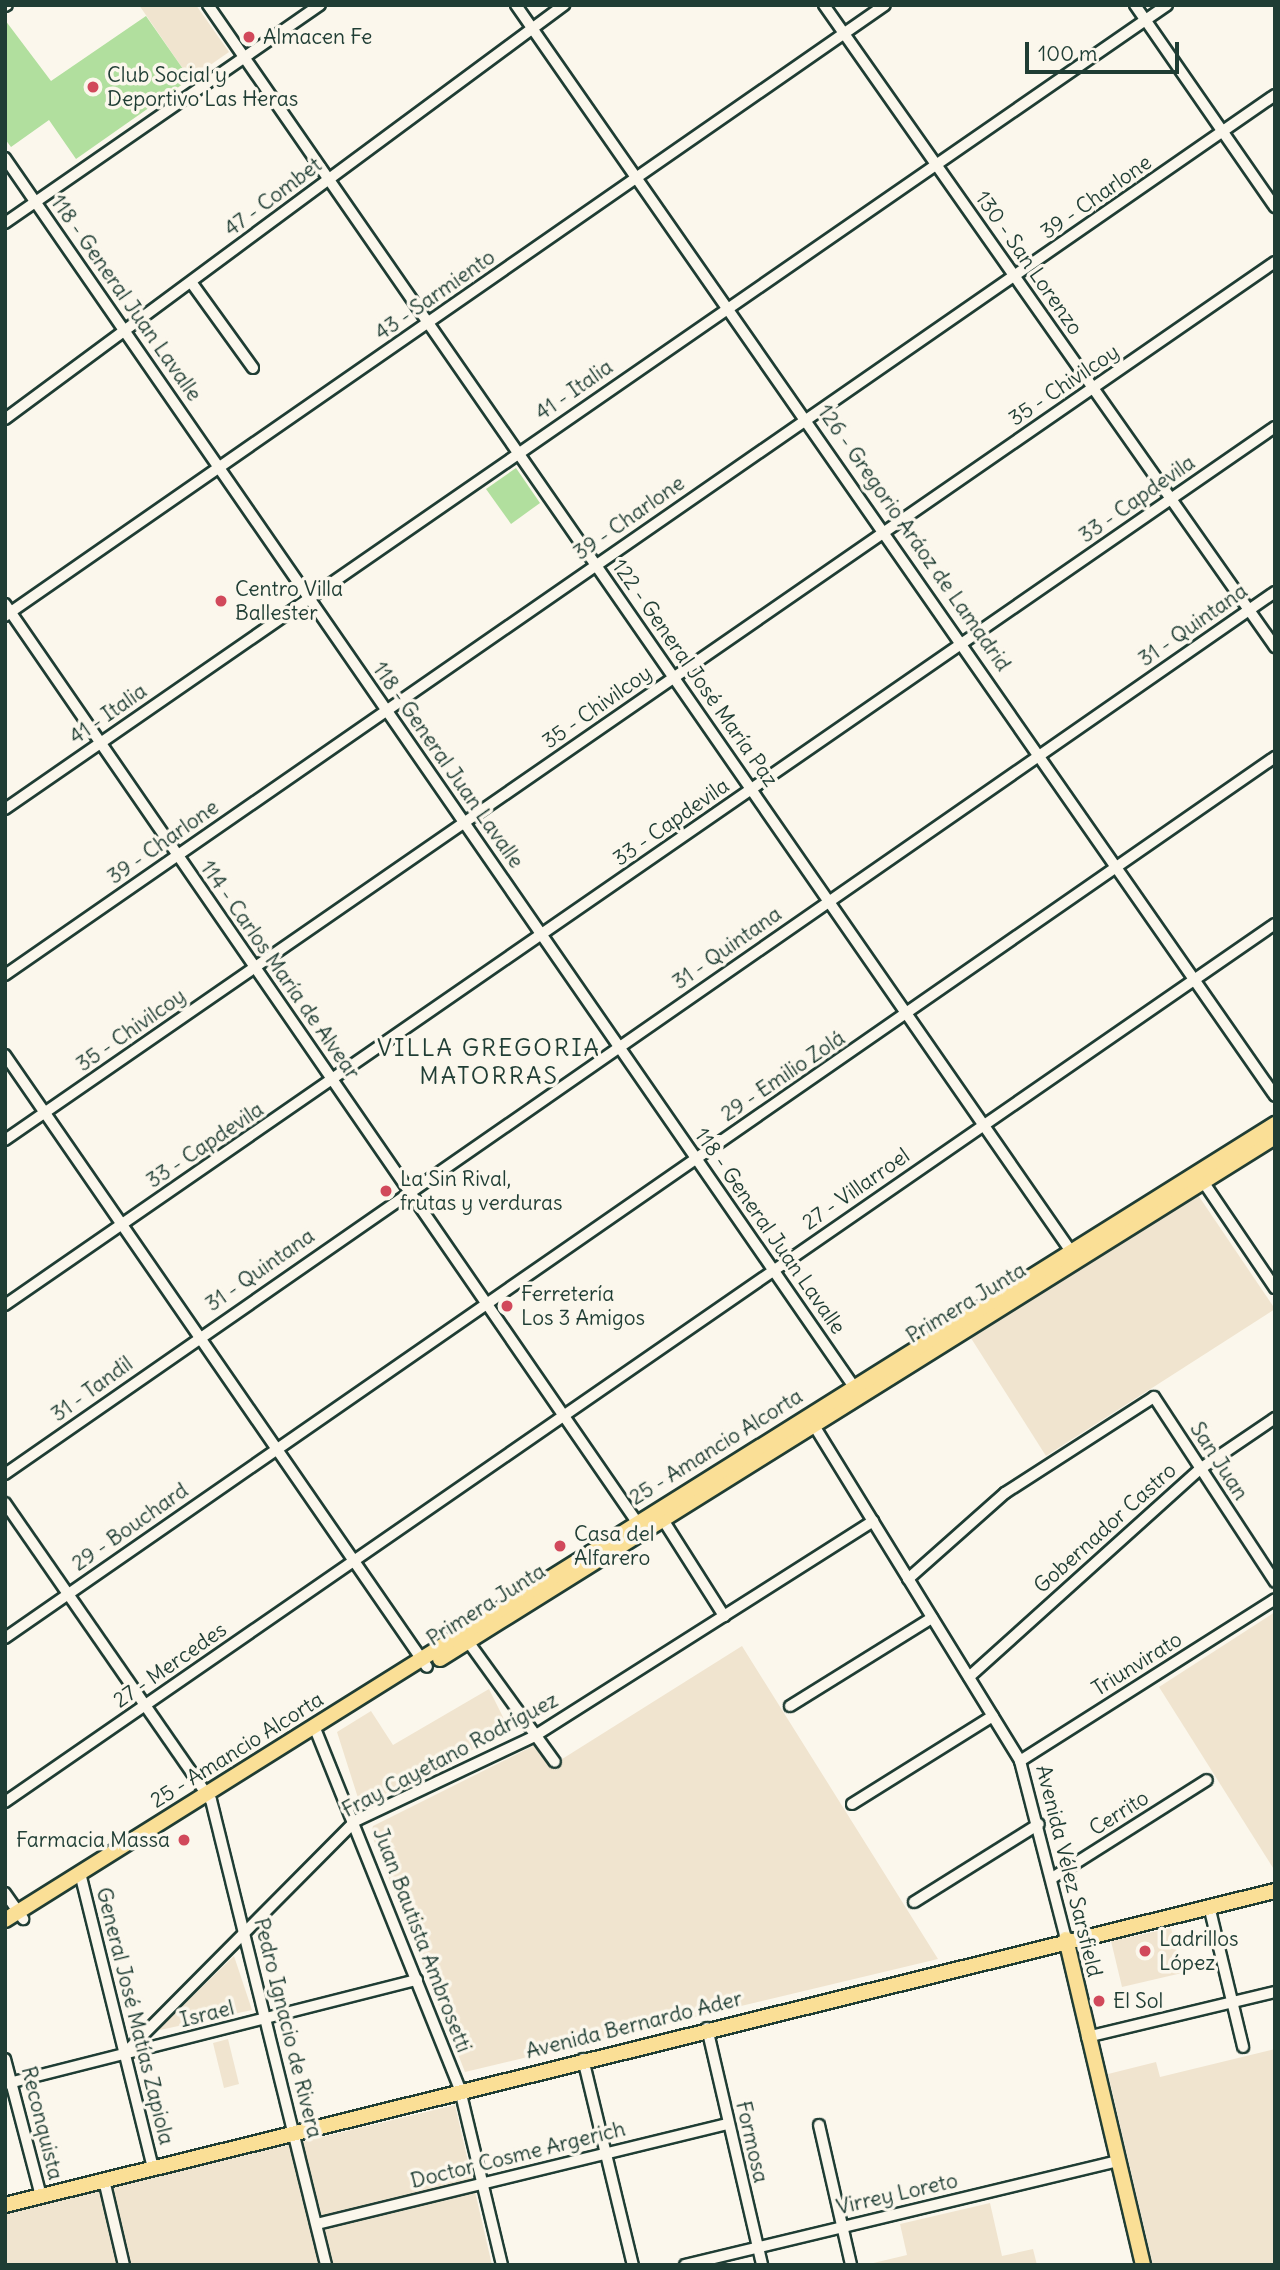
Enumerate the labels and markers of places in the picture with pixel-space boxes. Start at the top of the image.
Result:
place label: Almacen Fe [263,24,372,50]
marker: Almacen Fe [241,29,257,45]
place label: Club Social y Deportivo Las Heras [107,62,298,112]
marker: Club Social y Deportivo Las Heras [85,79,101,95]
place label: Centro Villa Ballester [235,576,343,626]
marker: Centro Villa Ballester [213,593,229,609]
place label: La Sin Rival, frutas y verduras [400,1166,563,1216]
marker: La Sin Rival, frutas y verduras [378,1183,394,1199]
place label: Ferretería Los 3 Amigos [521,1281,645,1331]
marker: Ferretería Los 3 Amigos [499,1298,515,1314]
place label: Casa del Alfarero [574,1521,654,1571]
marker: Casa del Alfarero [552,1538,568,1554]
place label: Farmacia Massa [16,1827,170,1853]
marker: Farmacia Massa [176,1832,192,1848]
place label: Ladrillos López [1159,1926,1239,1976]
marker: Ladrillos López [1137,1943,1153,1959]
place label: El Sol [1113,1988,1163,2014]
marker: El Sol [1091,1993,1107,2009]

